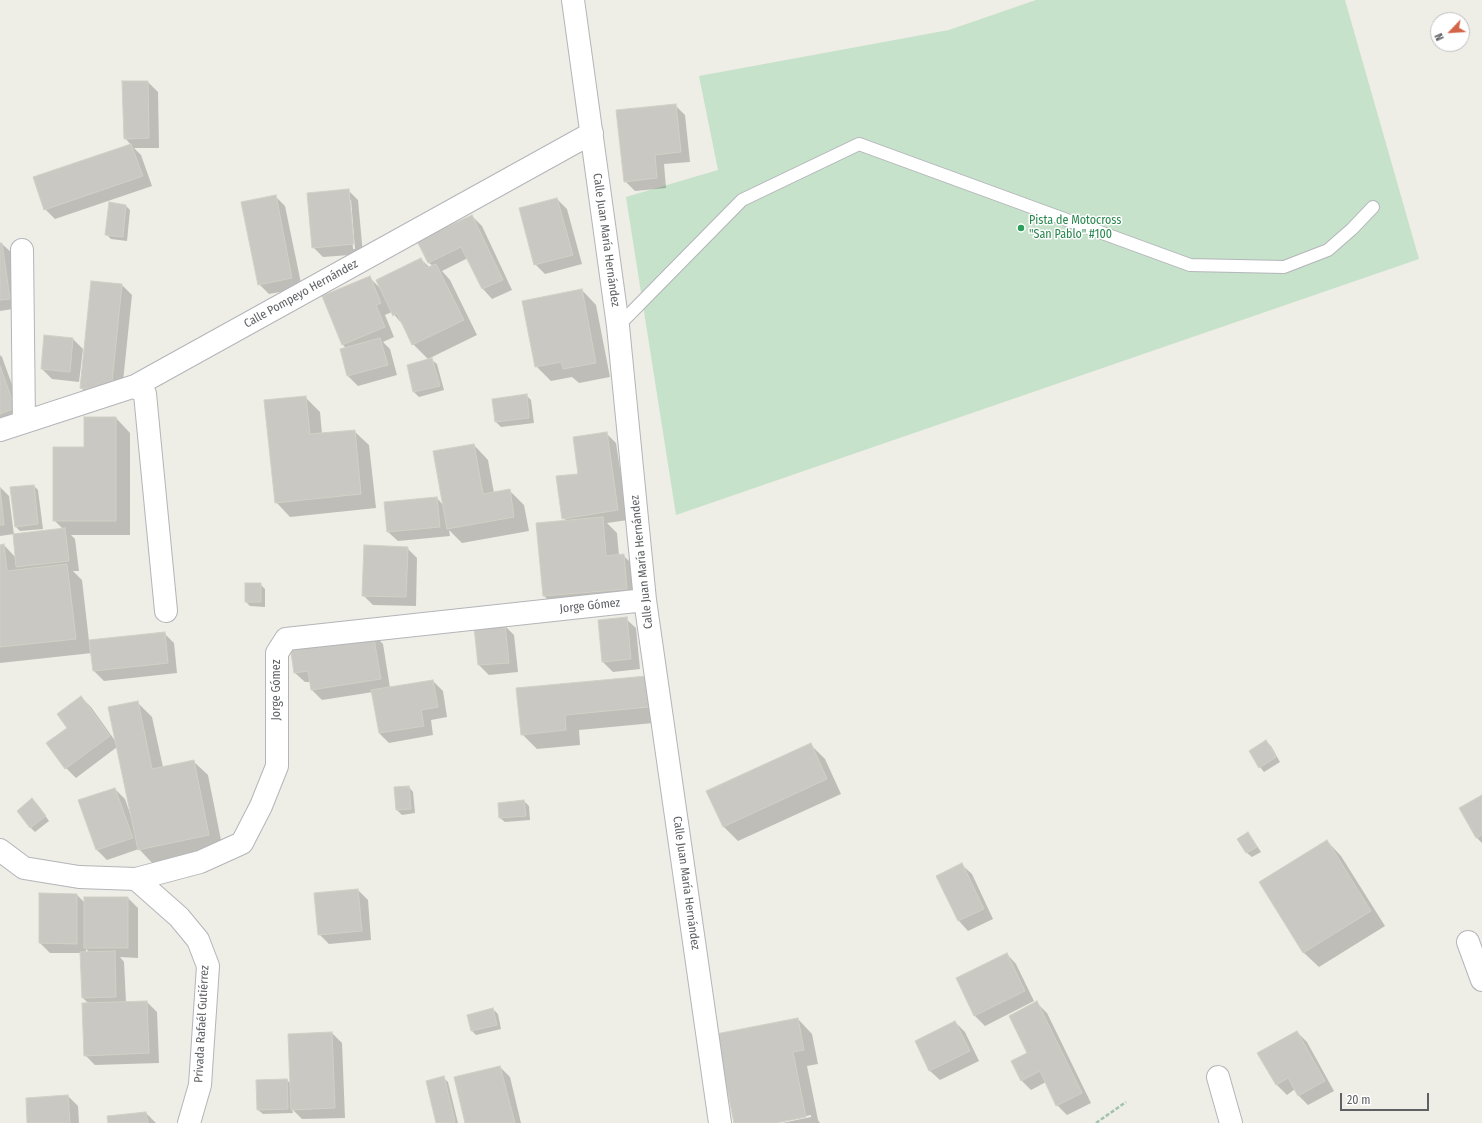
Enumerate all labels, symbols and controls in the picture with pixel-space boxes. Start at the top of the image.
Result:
north arrow [1430,12,1470,52]
text: N [1432,31,1447,43]
street label: Calle Juan María Hernández [590,172,622,308]
place label: Pista de Motocross "San Pablo" #100 [1029,214,1121,242]
marker: Pista de Motocross "San Pablo" #100 [1016,223,1026,233]
street label: Calle Pompeyo Hernández [242,257,360,331]
street label: Calle Juan María Hernández [628,494,656,630]
street label: Jorge Gómez [559,596,621,616]
street label: Jorge Gómez [270,660,284,720]
street label: Calle Juan María Hernández [670,815,702,951]
street label: Privada Rafaél Gutiérrez [192,965,212,1083]
scale bar [1342,1085,1431,1111]
text: 20 m [1347,1093,1371,1107]

